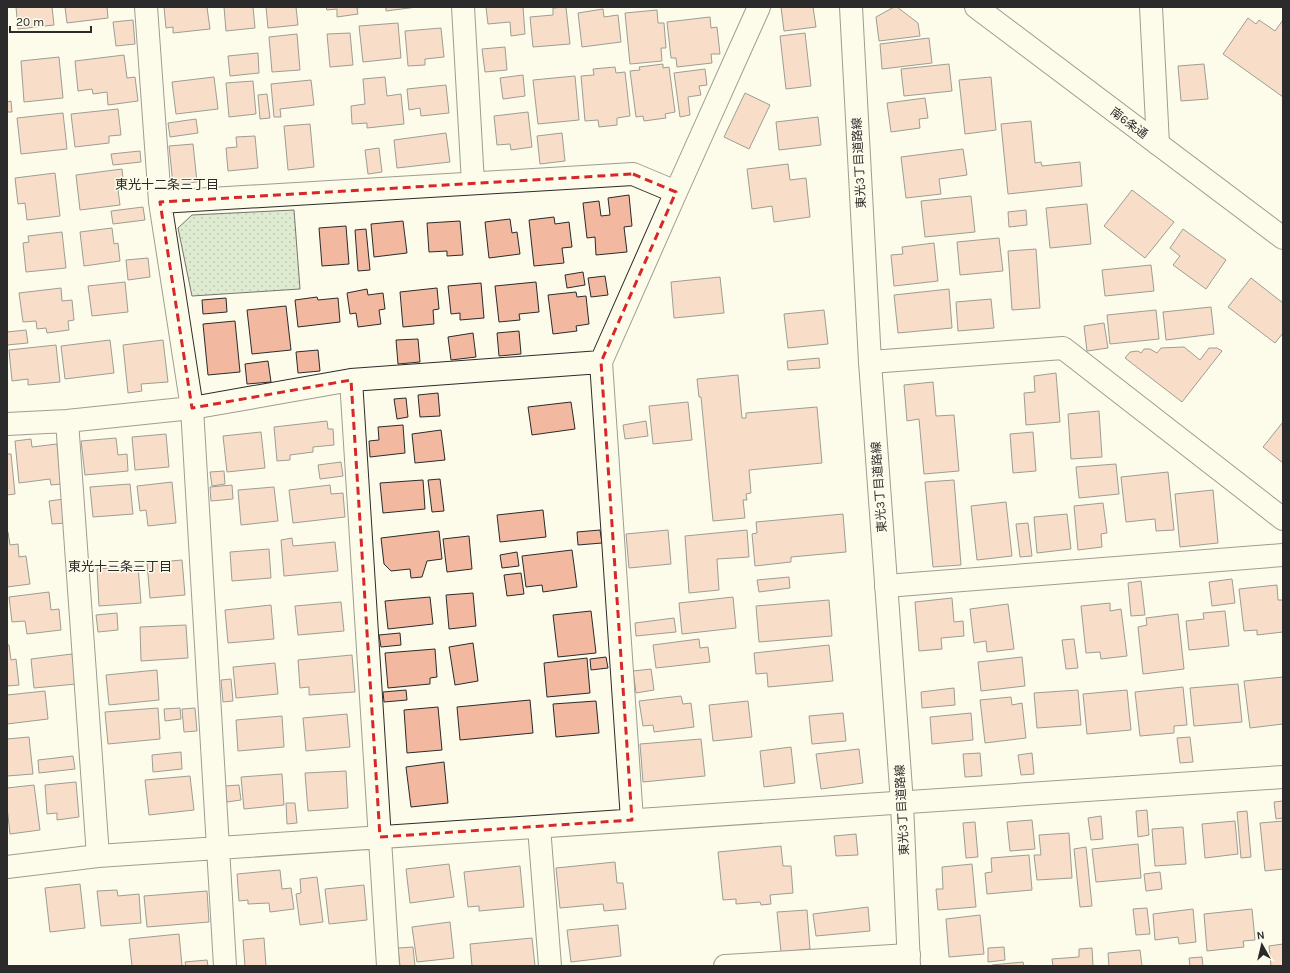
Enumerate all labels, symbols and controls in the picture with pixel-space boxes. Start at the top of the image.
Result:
scale bar [10,8,91,34]
text: 20 m [16,15,44,29]
street label: 南6条通 [1108,105,1150,141]
street label: 東光3丁目道路線 [850,117,868,209]
district label: 東光十二条三丁目 [115,177,219,192]
street label: 東光3丁目道路線 [869,441,889,533]
district label: 東光十三条三丁目 [68,559,172,574]
street label: 東光3丁目道路線 [893,764,911,856]
north arrow [1242,925,1282,965]
text: N [1256,929,1265,943]

